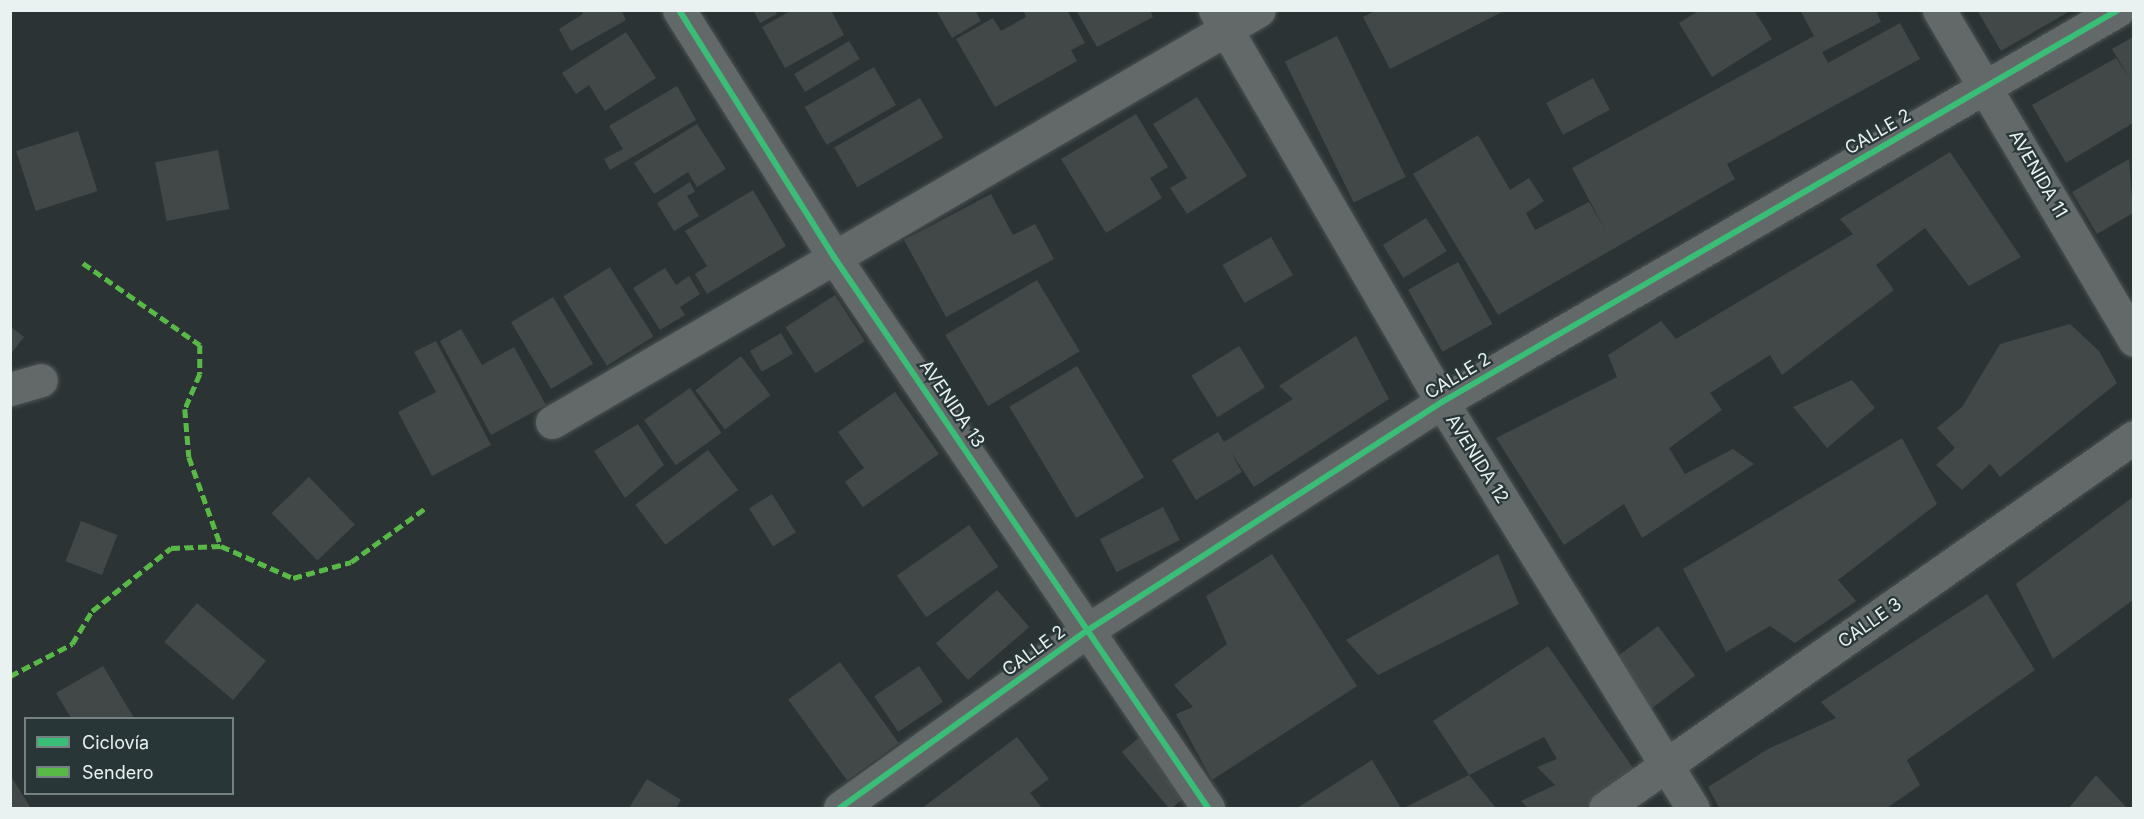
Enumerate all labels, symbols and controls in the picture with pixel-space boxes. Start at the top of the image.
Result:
street label: CALLE 2 [1841,105,1915,159]
street label: AVENIDA 11 [2004,126,2072,222]
street label: CALLE 2 [1421,348,1495,404]
street label: AVENIDA 13 [915,356,989,452]
street label: AVENIDA 12 [1441,410,1513,508]
street label: CALLE 3 [1834,593,1906,653]
street label: CALLE 2 [998,621,1070,681]
legend [24,717,234,795]
text: Ciclovía [82,732,149,753]
text: Sendero [82,762,153,783]

